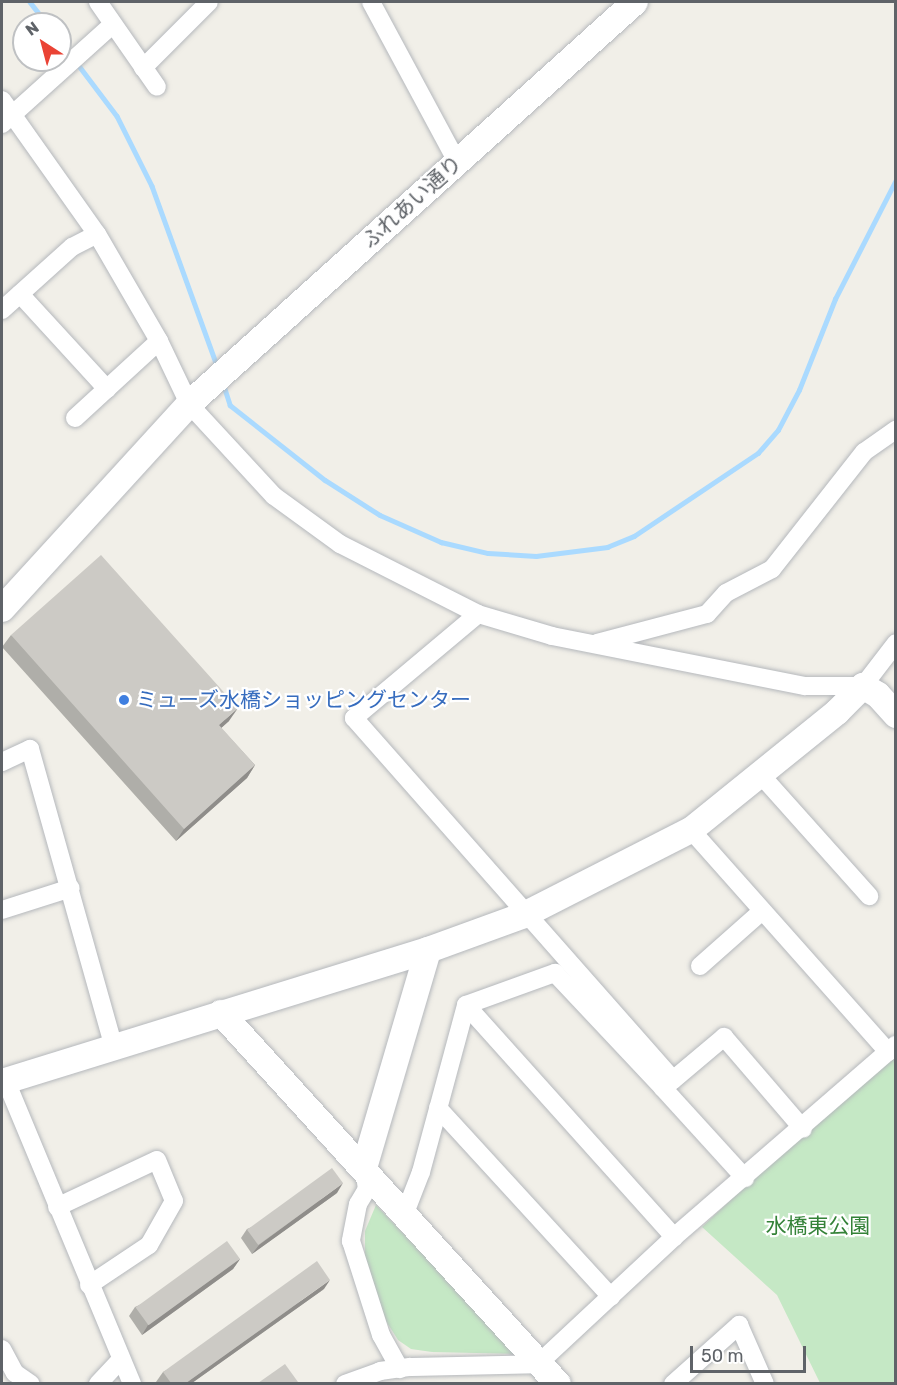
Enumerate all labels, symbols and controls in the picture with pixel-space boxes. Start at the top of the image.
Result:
north arrow [12,12,72,72]
text: N [22,18,43,40]
street label: ふれあい通り [357,150,467,254]
place label: ミューズ水橋ショッピングセンター [136,687,472,713]
marker: ミューズ水橋ショッピングセンター [117,693,131,707]
park label: 水橋東公園 [766,1213,870,1239]
scale bar [693,1334,808,1372]
text: 50 m [701,1345,744,1367]

